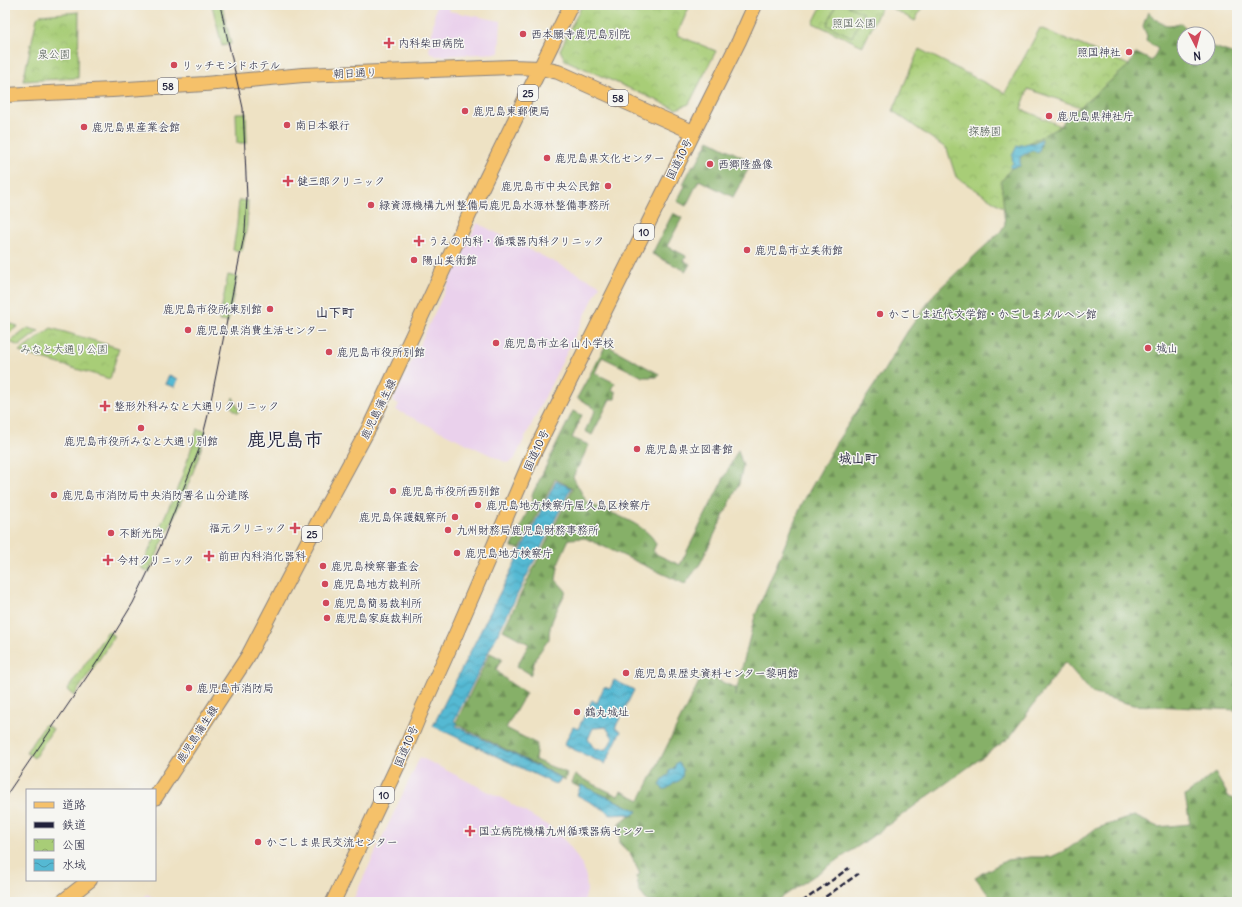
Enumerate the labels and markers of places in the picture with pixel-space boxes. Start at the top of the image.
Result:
place label: 西本願寺鹿児島別院 [531,27,630,41]
marker: 西本願寺鹿児島別院 [518,29,528,39]
place label: 内科柴田病院 [398,36,464,50]
marker: 内科柴田病院 [383,37,395,49]
place label: 照国神社 [1077,45,1121,59]
marker: 照国神社 [1124,47,1134,57]
place label: リッチモンドホテル [182,58,281,72]
marker: リッチモンドホテル [169,60,179,70]
place label: 鹿児島東郵便局 [473,104,550,118]
marker: 鹿児島東郵便局 [460,106,470,116]
place label: 鹿児島県神社庁 [1057,109,1134,123]
marker: 鹿児島県神社庁 [1044,111,1054,121]
place label: 南日本銀行 [295,118,350,132]
place label: 鹿児島県産業会館 [92,120,180,134]
marker: 南日本銀行 [282,120,292,130]
marker: 鹿児島県産業会館 [79,122,89,132]
place label: 鹿児島県文化センター [555,151,665,165]
marker: 鹿児島県文化センター [542,153,552,163]
place label: 西郷隆盛像 [718,157,773,171]
marker: 西郷隆盛像 [705,159,715,169]
place label: 健三郎クリニック [297,174,385,188]
marker: 健三郎クリニック [282,175,294,187]
place label: 鹿児島市中央公民館 [501,179,600,193]
marker: 鹿児島市中央公民館 [603,181,613,191]
place label: 緑資源機構九州整備局鹿児島水源林整備事務所 [379,198,610,212]
marker: 緑資源機構九州整備局鹿児島水源林整備事務所 [366,200,376,210]
place label: うえの内科・循環器内科クリニック [428,234,604,248]
marker: うえの内科・循環器内科クリニック [413,235,425,247]
place label: 鹿児島市立美術館 [755,243,843,257]
marker: 鹿児島市立美術館 [742,245,752,255]
place label: 陽山美術館 [422,253,477,267]
marker: 陽山美術館 [409,255,419,265]
place label: 鹿児島市役所東別館 [163,302,262,316]
marker: 鹿児島市役所東別館 [265,304,275,314]
place label: かごしま近代文学館・かごしまメルヘン館 [888,307,1097,321]
marker: かごしま近代文学館・かごしまメルヘン館 [875,309,885,319]
place label: 鹿児島県消費生活センター [196,323,328,337]
marker: 鹿児島県消費生活センター [183,325,193,335]
place label: 鹿児島市立名山小学校 [504,336,614,350]
marker: 鹿児島市立名山小学校 [491,338,501,348]
place label: 城山 [1156,341,1178,355]
marker: 城山 [1143,343,1153,353]
place label: 鹿児島市役所別館 [337,345,425,359]
marker: 鹿児島市役所別館 [324,347,334,357]
place label: 整形外科みなと大通りクリニック [114,399,279,413]
marker: 整形外科みなと大通りクリニック [99,400,111,412]
marker: 鹿児島市役所みなと大通り別館 [136,423,146,433]
place label: 鹿児島市役所みなと大通り別館 [64,434,218,448]
place label: 鹿児島県立図書館 [645,442,733,456]
marker: 鹿児島県立図書館 [632,444,642,454]
place label: 鹿児島市役所西別館 [401,484,500,498]
marker: 鹿児島市役所西別館 [388,486,398,496]
place label: 鹿児島市消防局中央消防署名山分遣隊 [62,488,249,502]
marker: 鹿児島市消防局中央消防署名山分遣隊 [49,490,59,500]
place label: 鹿児島地方検察庁屋久島区検察庁 [486,498,651,512]
marker: 鹿児島地方検察庁屋久島区検察庁 [473,500,483,510]
place label: 鹿児島保護観察所 [359,510,447,524]
marker: 鹿児島保護観察所 [450,512,460,522]
place label: 福元クリニック [209,521,286,535]
marker: 福元クリニック [289,522,301,534]
place label: 九州財務局鹿児島財務事務所 [456,523,599,537]
marker: 九州財務局鹿児島財務事務所 [443,525,453,535]
place label: 不断光院 [119,526,163,540]
marker: 不断光院 [106,528,116,538]
place label: 鹿児島地方検察庁 [465,546,553,560]
marker: 鹿児島地方検察庁 [452,548,462,558]
place label: 前田内科消化器科 [218,549,306,563]
marker: 前田内科消化器科 [203,550,215,562]
place label: 今村クリニック [117,553,194,567]
marker: 今村クリニック [102,554,114,566]
place label: 鹿児島検察審査会 [331,559,419,573]
marker: 鹿児島検察審査会 [318,561,328,571]
place label: 鹿児島地方裁判所 [333,577,421,591]
marker: 鹿児島地方裁判所 [320,579,330,589]
place label: 鹿児島簡易裁判所 [334,596,422,610]
marker: 鹿児島簡易裁判所 [321,598,331,608]
place label: 鹿児島家庭裁判所 [335,611,423,625]
marker: 鹿児島家庭裁判所 [322,613,332,623]
place label: 鹿児島県歴史資料センター黎明館 [634,666,799,680]
marker: 鹿児島県歴史資料センター黎明館 [621,668,631,678]
place label: 鹿児島市消防局 [197,681,274,695]
marker: 鹿児島市消防局 [184,683,194,693]
place label: 鶴丸城址 [585,705,629,719]
marker: 鶴丸城址 [572,707,582,717]
place label: 国立病院機構九州循環器病センター [479,824,655,838]
marker: 国立病院機構九州循環器病センター [464,825,476,837]
place label: かごしま県民交流センター [266,835,398,849]
marker: かごしま県民交流センター [253,837,263,847]

